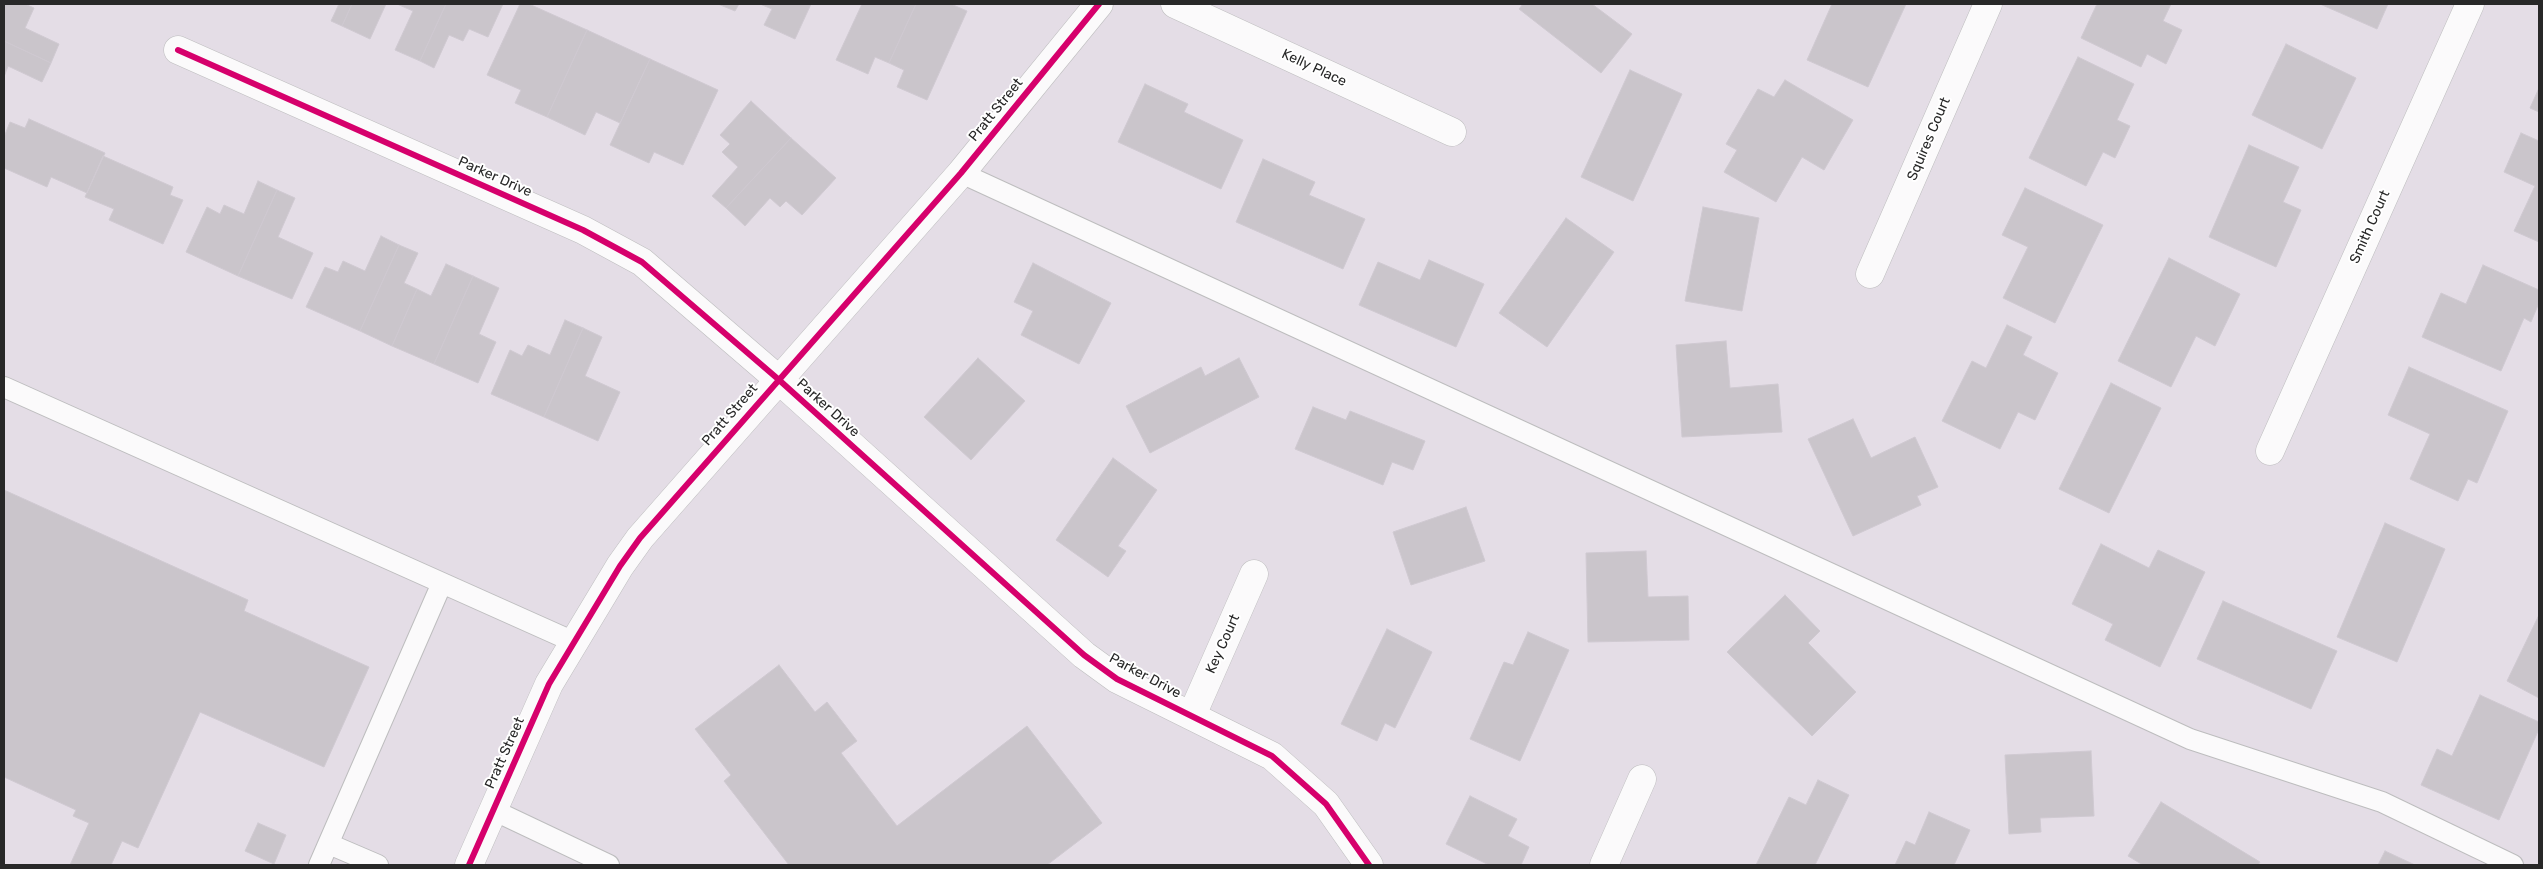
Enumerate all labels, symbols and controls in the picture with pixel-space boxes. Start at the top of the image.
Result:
street label: Kelly Place [1279,46,1349,90]
street label: Pratt Street [965,75,1027,145]
street label: Squires Court [1904,95,1954,183]
street label: Parker Drive [455,153,535,201]
street label: Smith Court [2346,188,2394,266]
street label: Parker Drive [793,375,863,441]
street label: Pratt Street [698,381,762,449]
street label: Key Court [1202,612,1244,676]
street label: Parker Drive [1106,650,1184,702]
street label: Pratt Street [482,715,528,791]

